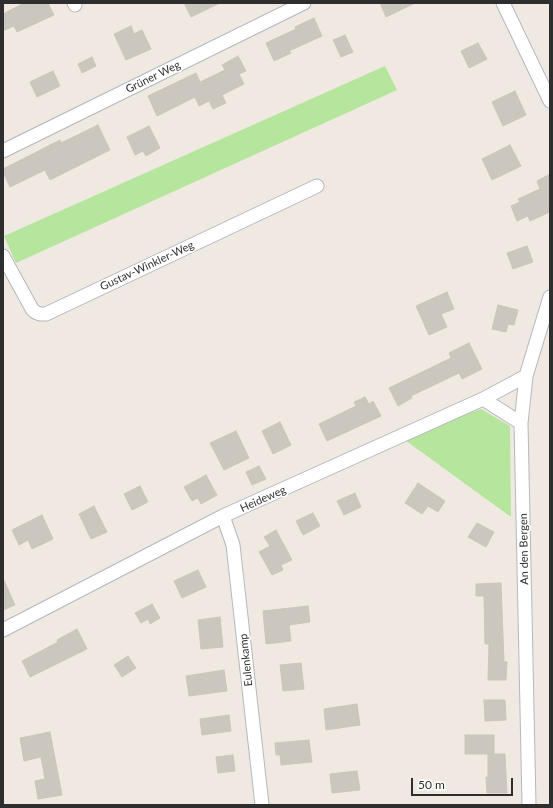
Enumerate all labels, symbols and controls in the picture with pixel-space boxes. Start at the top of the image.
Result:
street label: Grüner Weg [124,58,182,96]
street label: Gustav-Winkler-Weg [98,239,196,293]
street label: Heideweg [238,483,288,515]
street label: An den Bergen [517,513,531,585]
street label: Eulenkamp [237,633,255,687]
scale bar [413,770,515,796]
text: 50 m [418,777,445,792]

